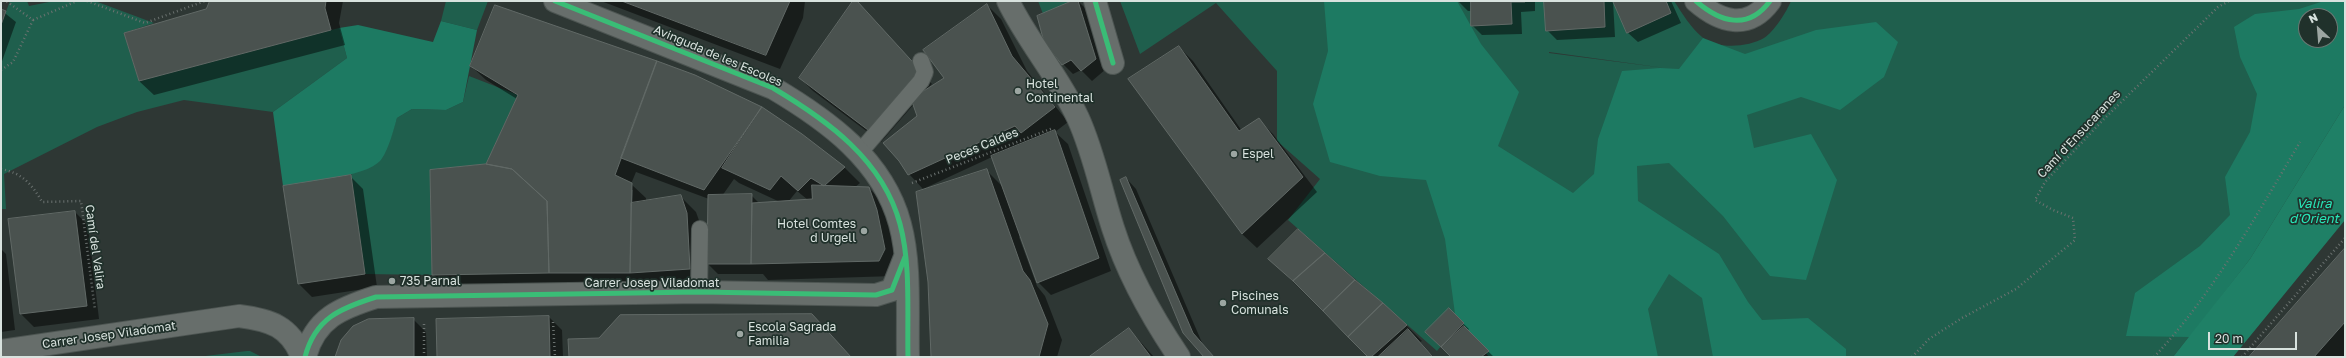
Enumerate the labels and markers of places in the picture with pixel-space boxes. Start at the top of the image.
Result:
place label: Hotel Continental [1026,77,1094,105]
marker: Hotel Continental [1013,86,1023,96]
place label: Espel [1242,147,1274,161]
marker: Espel [1229,149,1239,159]
place label: Hotel Comtes d Urgell [777,217,856,245]
marker: Hotel Comtes d Urgell [859,226,869,236]
place label: 735 Parnal [400,274,461,288]
marker: 735 Parnal [387,276,397,286]
place label: Piscines Comunals [1231,289,1289,317]
marker: Piscines Comunals [1218,298,1228,308]
place label: Escola Sagrada Familia [748,320,836,348]
marker: Escola Sagrada Familia [735,329,745,339]

